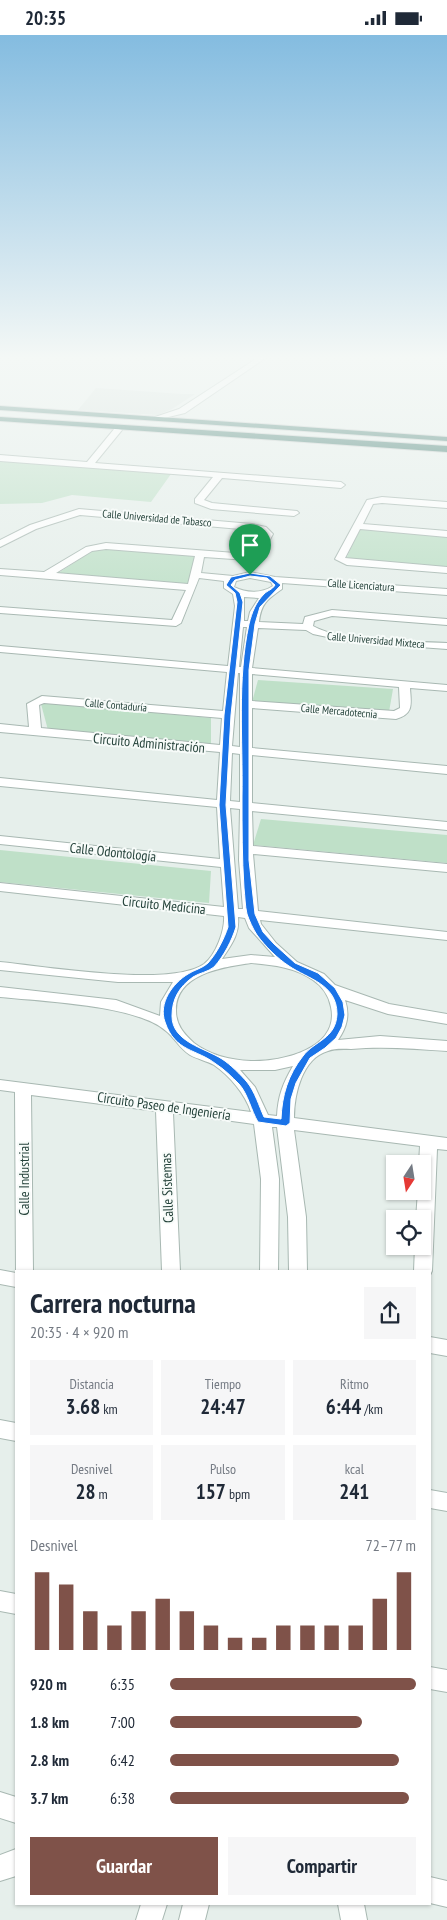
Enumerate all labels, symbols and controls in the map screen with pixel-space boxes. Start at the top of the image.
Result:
text: 20:35 [25,6,66,30]
street label: Calle Universidad de Tabasco [102,506,212,530]
pin [229,524,271,575]
icon: arrive [236,531,264,559]
street label: Calle Licenciatura [327,576,395,594]
street label: Calle Universidad Mixteca [327,629,425,651]
street label: Calle Contaduría [84,695,148,715]
street label: Calle Mercadotecnia [300,701,378,721]
street label: Circuito Administración [92,729,206,757]
street label: Calle Odontología [69,839,157,865]
street label: Circuito Medicina [121,892,207,918]
street label: Circuito Paseo de Ingeniería [96,1088,232,1124]
street label: Calle Industrial [15,1142,33,1215]
street label: Calle Sistemas [157,1153,177,1223]
north arrow [386,1155,431,1200]
map controls [386,1155,431,1255]
button: locate [386,1210,431,1255]
text: Carrera nocturna [30,1284,196,1321]
button: share [364,1287,416,1339]
text: 20:35 · 4 × 920 m [30,1322,128,1342]
text: Distancia [69,1375,114,1393]
text: Tiempo [205,1375,241,1393]
text: Ritmo [340,1375,369,1393]
text: 3.68 [66,1393,100,1420]
text: 24:47 [200,1393,246,1420]
text: 6:44 [326,1393,361,1420]
text: km [100,1400,118,1418]
text: /km [361,1400,383,1418]
text: Desnivel [71,1460,112,1478]
text: Pulso [210,1460,236,1478]
text: kcal [345,1460,364,1478]
text: 28 [76,1478,96,1505]
text: 157 [196,1478,226,1505]
text: 241 [339,1478,369,1505]
text: m [96,1485,108,1503]
text: bpm [226,1485,250,1503]
text: Desnivel [30,1535,77,1555]
text: 72–77 m [366,1535,416,1555]
text: 920 m [30,1674,67,1694]
text: 6:35 [110,1674,135,1694]
text: 1.8 km [30,1712,69,1732]
text: 7:00 [110,1712,135,1732]
text: 2.8 km [30,1750,69,1770]
text: 6:42 [110,1750,135,1770]
text: 3.7 km [30,1788,68,1808]
text: 6:38 [110,1788,135,1808]
button: Guardar [30,1837,218,1895]
button: Compartir [228,1837,416,1895]

